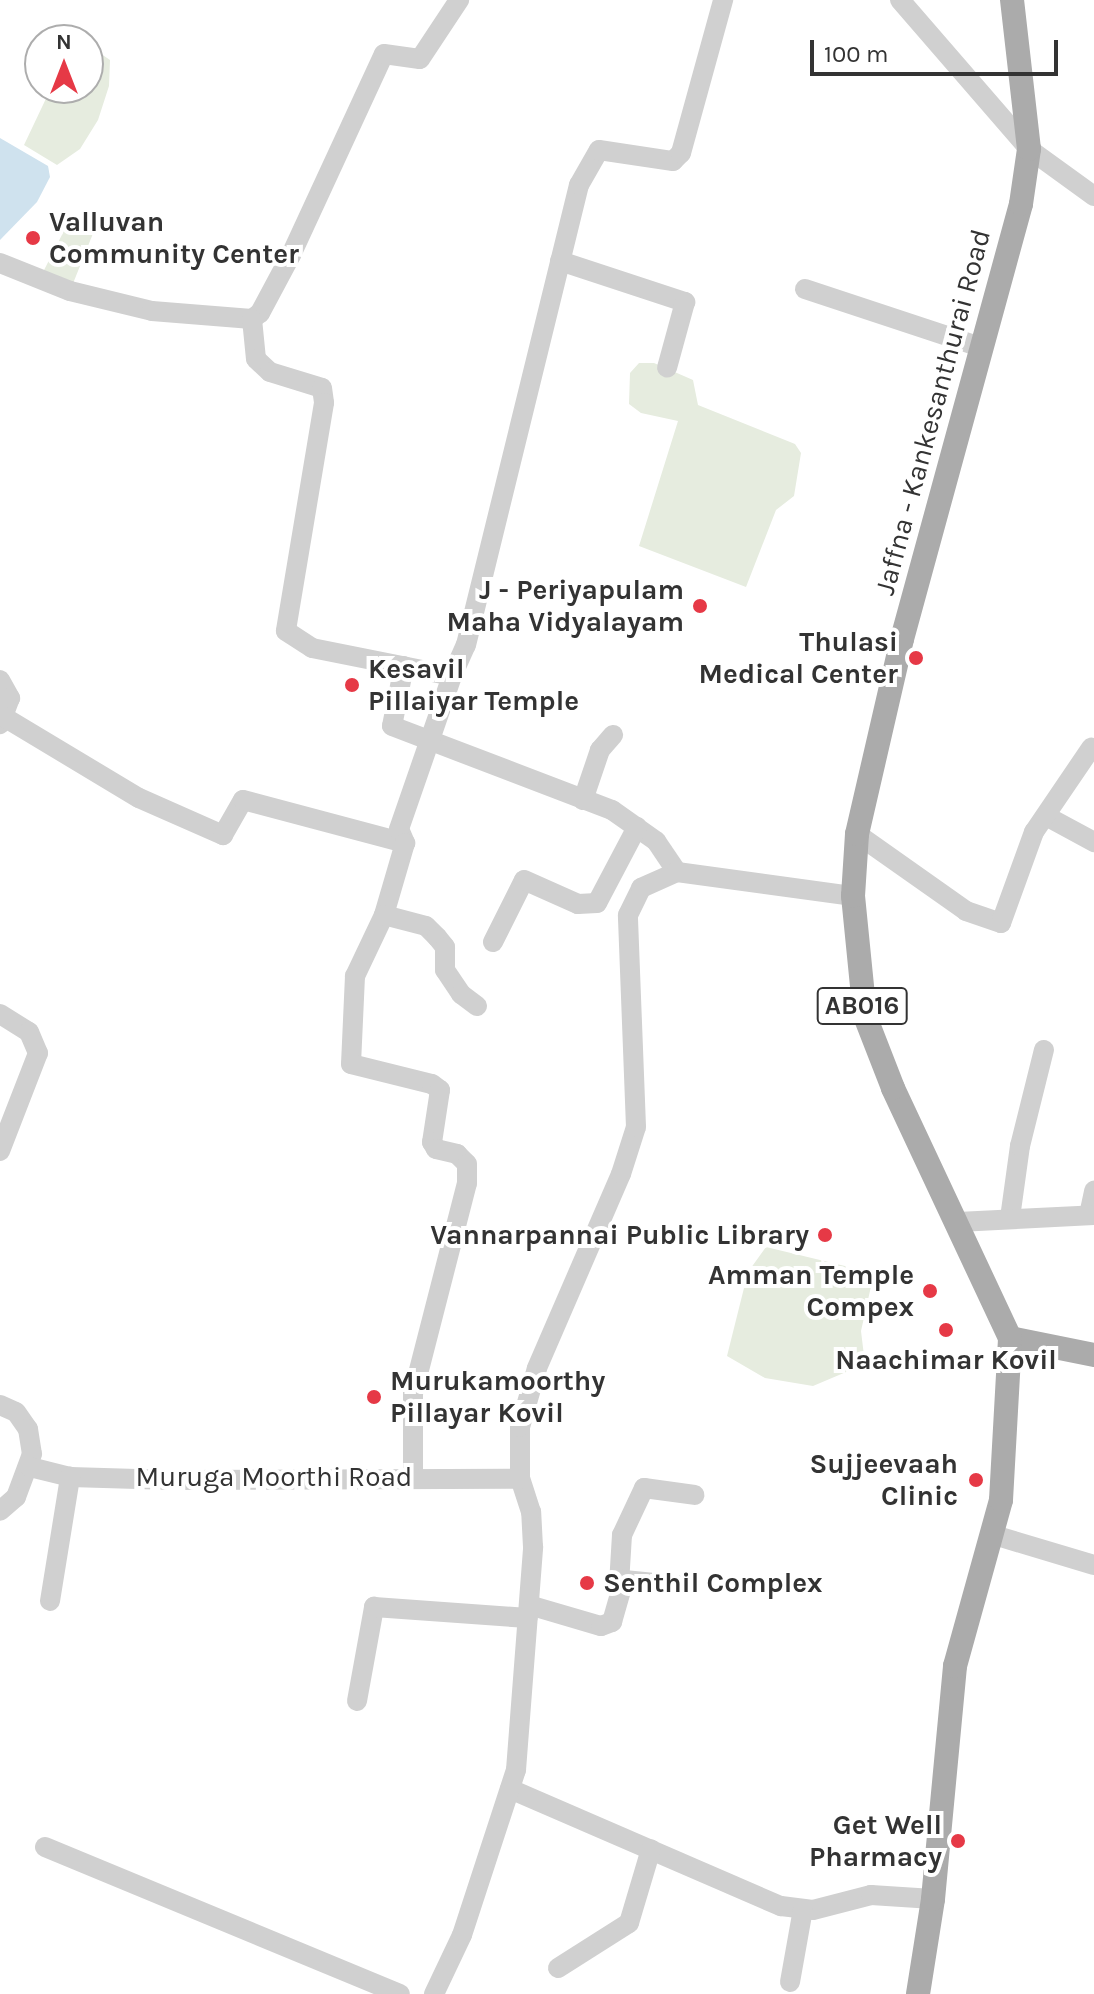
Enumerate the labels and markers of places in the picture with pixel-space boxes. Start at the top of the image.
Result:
place label: Valluvan Community Center [49,205,299,271]
marker: Valluvan Community Center [24,229,42,247]
place label: J - Periyapulam Maha Vidyalayam [447,573,684,639]
marker: J - Periyapulam Maha Vidyalayam [691,597,709,615]
place label: Thulasi Medical Center [699,625,898,691]
marker: Thulasi Medical Center [905,647,927,669]
place label: Kesavil Pillaiyar Temple [368,652,579,718]
marker: Kesavil Pillaiyar Temple [343,676,361,694]
place label: Vannarpannai Public Library [430,1218,809,1252]
marker: Vannarpannai Public Library [816,1226,834,1244]
place label: Amman Temple Compex [708,1258,914,1324]
marker: Amman Temple Compex [921,1282,939,1300]
marker: Naachimar Kovil [937,1321,955,1339]
place label: Naachimar Kovil [835,1343,1057,1377]
place label: Murukamoorthy Pillayar Kovil [390,1364,605,1430]
marker: Murukamoorthy Pillayar Kovil [365,1388,383,1406]
place label: Sujjeevaah Clinic [809,1447,958,1513]
marker: Sujjeevaah Clinic [965,1469,987,1491]
place label: Senthil Complex [603,1566,823,1600]
marker: Senthil Complex [578,1574,596,1592]
place label: Get Well Pharmacy [809,1808,942,1874]
marker: Get Well Pharmacy [949,1832,967,1850]

